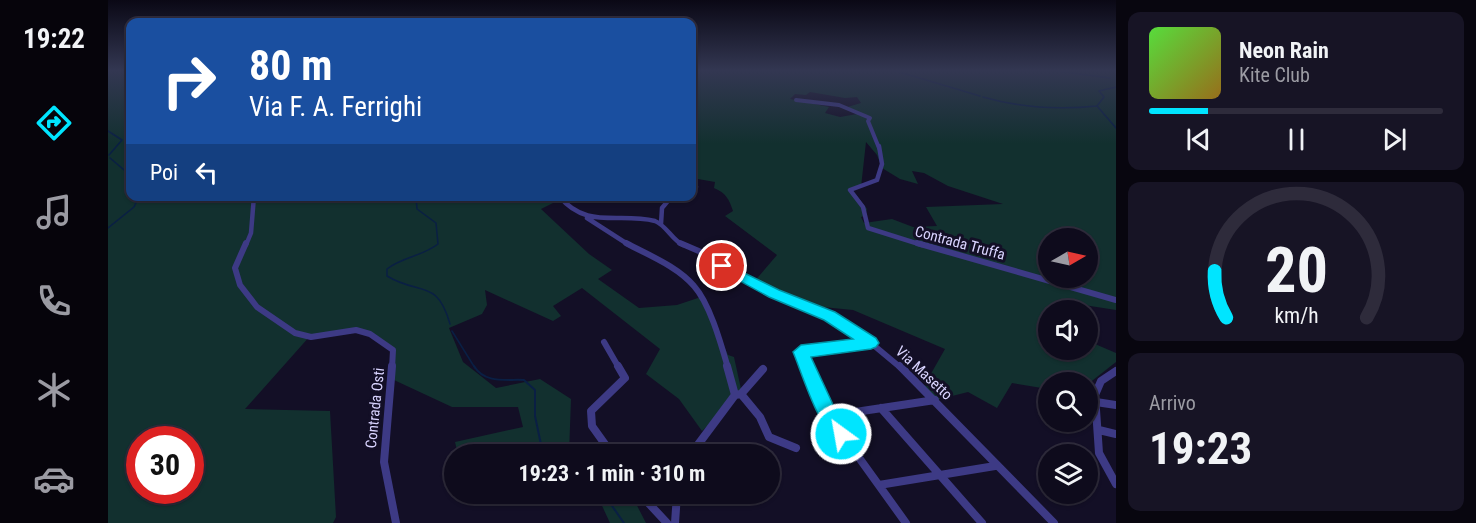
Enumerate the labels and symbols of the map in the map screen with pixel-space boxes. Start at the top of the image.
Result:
street label: Contrada Truffa [913,222,1007,264]
north arrow [1038,228,1098,288]
pin [696,240,747,291]
street label: Via Masetto [892,342,956,404]
street label: Contrada Osti [362,367,388,449]
position arrow [809,402,873,466]
speed limit sign: 30 [126,426,204,504]

